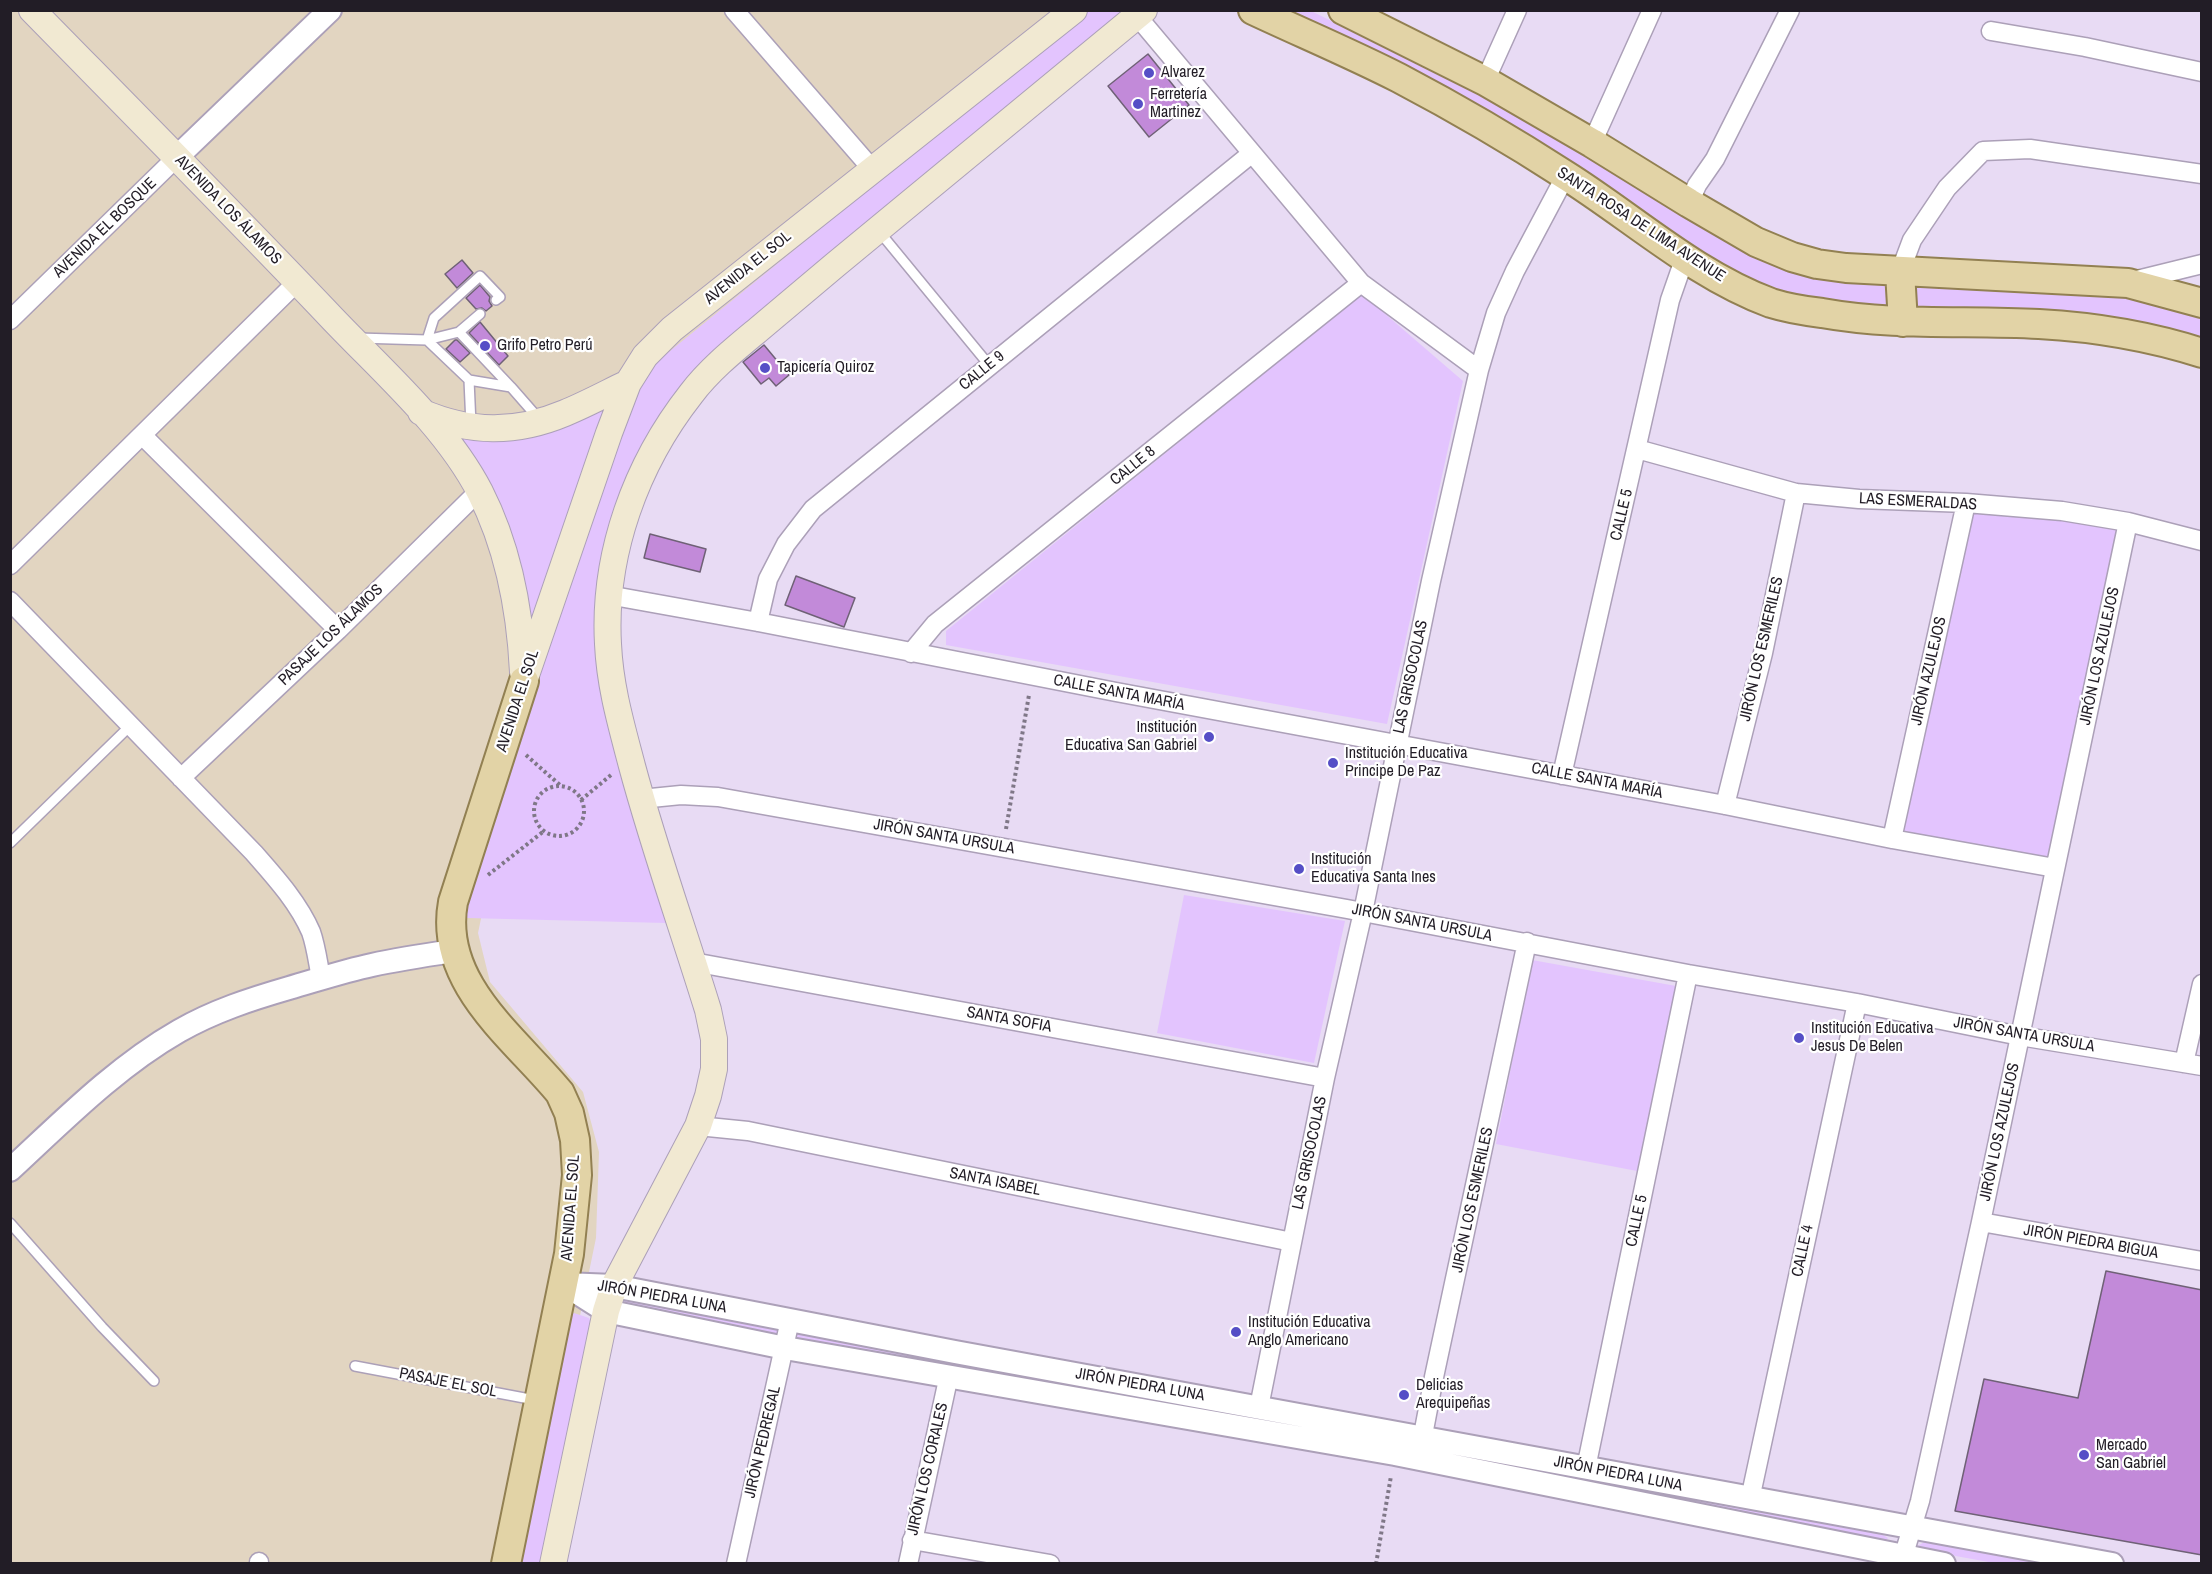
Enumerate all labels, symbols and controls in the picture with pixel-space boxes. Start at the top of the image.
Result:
place label: Alvarez [1161,63,1205,83]
marker: Alvarez [1142,66,1156,80]
place label: Ferretería Martinez [1150,85,1207,123]
marker: Ferretería Martinez [1131,97,1145,111]
street label: AVENIDA LOS ÁLAMOS [171,151,285,269]
street label: SANTA ROSA DE LIMA AVENUE [1553,163,1729,287]
street label: AVENIDA EL BOSQUE [49,174,161,282]
street label: AVENIDA EL SOL [701,227,795,309]
place label: Grifo Petro Perú [497,336,593,356]
marker: Grifo Petro Perú [478,339,492,353]
street label: CALLE 9 [956,347,1008,395]
place label: Tapicería Quiroz [777,358,874,378]
marker: Tapicería Quiroz [758,361,772,375]
street label: CALLE 8 [1107,442,1159,490]
street label: CALLE 5 [1607,487,1637,543]
street label: LAS ESMERALDAS [1859,489,1977,515]
street label: JIRÓN LOS ESMERILES [1736,575,1788,723]
street label: PASAJE LOS ÁLAMOS [275,580,387,690]
street label: JIRÓN LOS AZULEJOS [2076,585,2124,727]
street label: JIRÓN AZULEJOS [1907,615,1951,727]
street label: LAS GRISOCOLAS [1390,619,1432,735]
street label: AVENIDA EL SOL [492,648,544,754]
street label: CALLE SANTA MARÍA [1052,671,1186,715]
place label: Institución Educativa San Gabriel [1065,718,1197,756]
marker: Institución Educativa San Gabriel [1202,730,1216,744]
place label: Institución Educativa Principe De Paz [1345,744,1468,782]
marker: Institución Educativa Principe De Paz [1326,756,1340,770]
street label: CALLE SANTA MARÍA [1530,759,1664,803]
street label: JIRÓN SANTA URSULA [872,815,1016,859]
place label: Institución Educativa Santa Ines [1311,850,1436,888]
marker: Institución Educativa Santa Ines [1292,862,1306,876]
street label: JIRÓN SANTA URSULA [1350,900,1494,946]
street label: SANTA SOFIA [965,1003,1053,1037]
street label: JIRÓN SANTA URSULA [1952,1013,2096,1057]
place label: Institución Educativa Jesus De Belen [1811,1019,1934,1057]
marker: Institución Educativa Jesus De Belen [1792,1031,1806,1045]
street label: JIRÓN LOS AZULEJOS [1976,1061,2024,1203]
street label: LAS GRISOCOLAS [1289,1095,1331,1211]
street label: JIRÓN LOS ESMERILES [1448,1126,1498,1274]
street label: AVENIDA EL SOL [558,1154,584,1262]
street label: SANTA ISABEL [948,1164,1042,1200]
street label: CALLE 5 [1622,1193,1652,1249]
street label: JIRÓN PIEDRA BIGUA [2022,1221,2160,1263]
street label: CALLE 4 [1788,1223,1818,1279]
street label: JIRÓN PIEDRA LUNA [596,1276,728,1318]
place label: Institución Educativa Anglo Americano [1248,1313,1371,1351]
marker: Institución Educativa Anglo Americano [1229,1325,1243,1339]
street label: PASAJE EL SOL [398,1364,498,1402]
street label: JIRÓN PIEDRA LUNA [1074,1364,1206,1406]
place label: Delicias Arequipeñas [1416,1376,1490,1414]
street label: JIRÓN PEDREGAL [741,1384,785,1500]
marker: Delicias Arequipeñas [1397,1388,1411,1402]
street label: JIRÓN LOS CORALES [903,1401,953,1537]
place label: Mercado San Gabriel [2096,1436,2166,1474]
marker: Mercado San Gabriel [2077,1448,2091,1462]
street label: JIRÓN PIEDRA LUNA [1552,1452,1684,1496]

